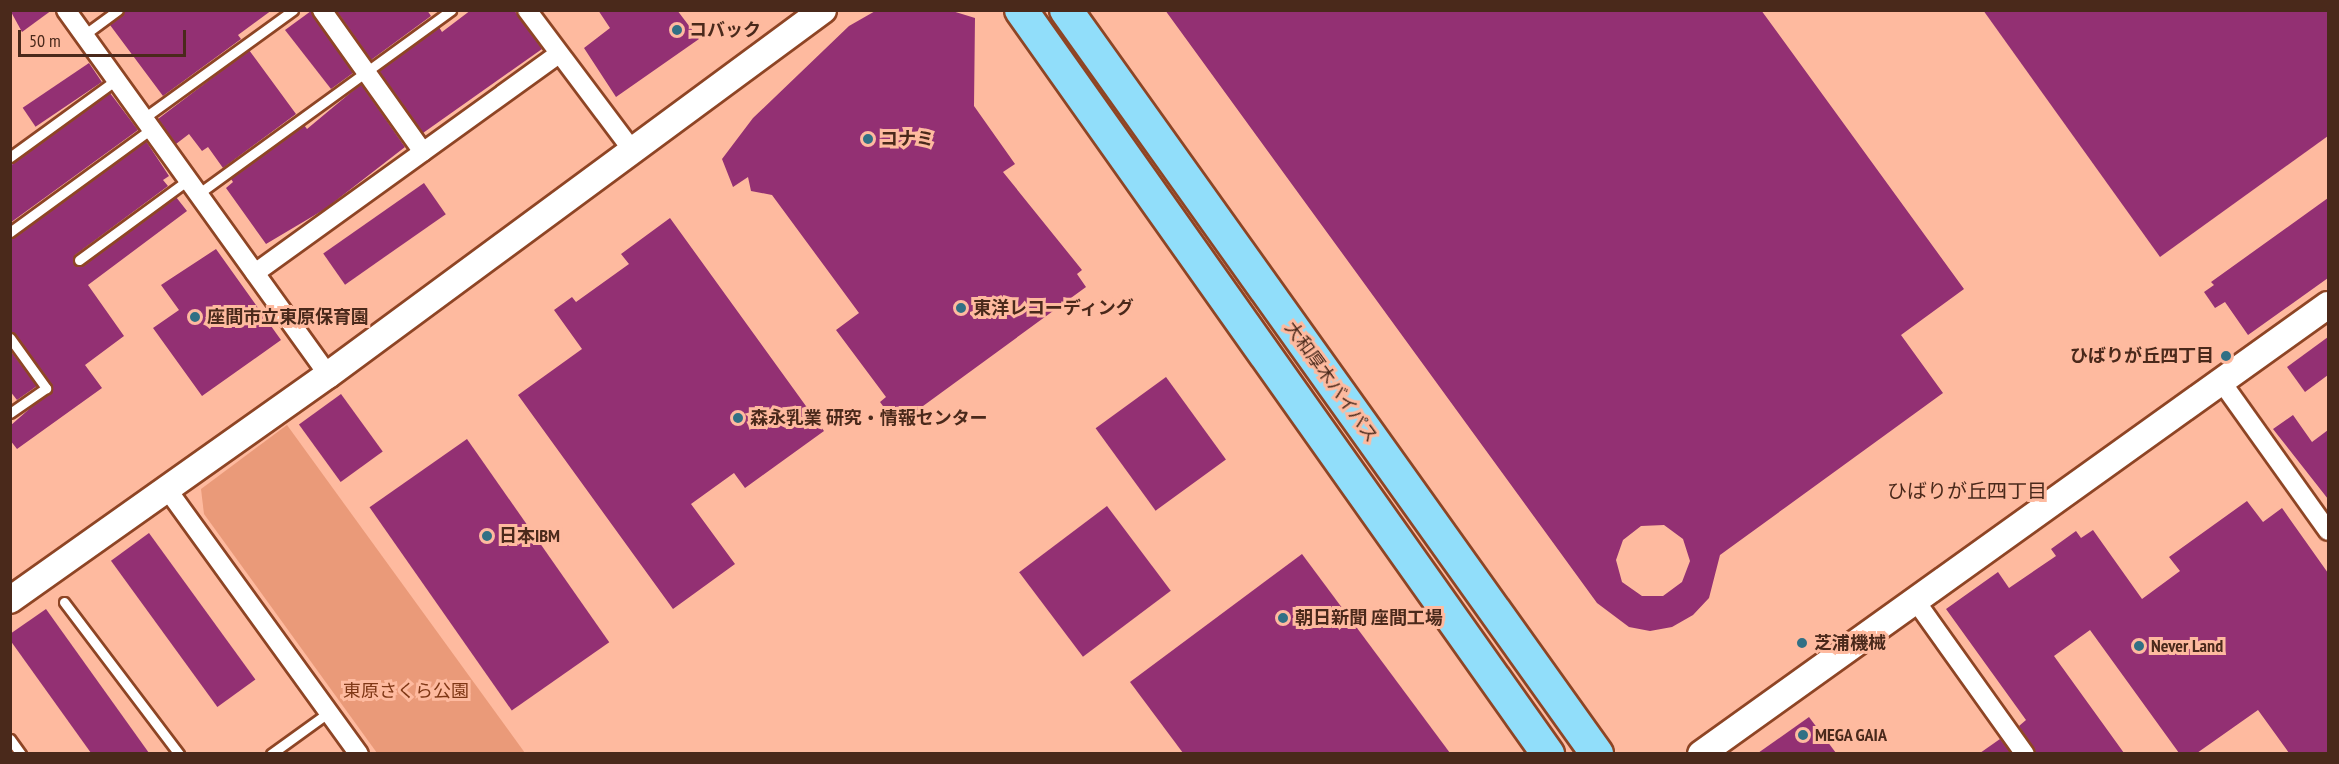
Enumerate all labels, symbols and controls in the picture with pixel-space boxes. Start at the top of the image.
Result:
scale bar [21,18,189,56]
place label: コバック [689,19,761,41]
marker: コバック [670,23,684,37]
text: 50 m [29,29,61,52]
place label: コナミ [880,128,934,150]
marker: コナミ [861,132,875,146]
place label: 東洋レコーディング [973,297,1135,319]
marker: 東洋レコーディング [954,301,968,315]
place label: 座間市立東原保育園 [207,306,369,328]
marker: 座間市立東原保育園 [188,310,202,324]
street label: 大和厚木バイパス [1280,317,1382,447]
place label: ひばりが丘四丁目 [2070,345,2214,367]
marker: ひばりが丘四丁目 [2219,349,2233,363]
place label: 森永乳業 研究・情報センター [750,407,988,429]
marker: 森永乳業 研究・情報センター [731,411,745,425]
district label: ひばりが丘四丁目 [1887,479,2047,503]
place label: 日本IBM [499,525,560,547]
marker: 日本IBM [480,529,494,543]
place label: 朝日新聞 座間工場 [1295,607,1443,629]
marker: 朝日新聞 座間工場 [1276,611,1290,625]
place label: 芝浦機械 [1814,632,1886,654]
place label: Never Land [2151,635,2223,657]
marker: 芝浦機械 [1795,636,1809,650]
marker: Never Land [2132,639,2146,653]
park label: 東原さくら公園 [343,680,469,702]
place label: MEGA GAIA [1815,724,1888,746]
marker: MEGA GAIA [1796,728,1810,742]

